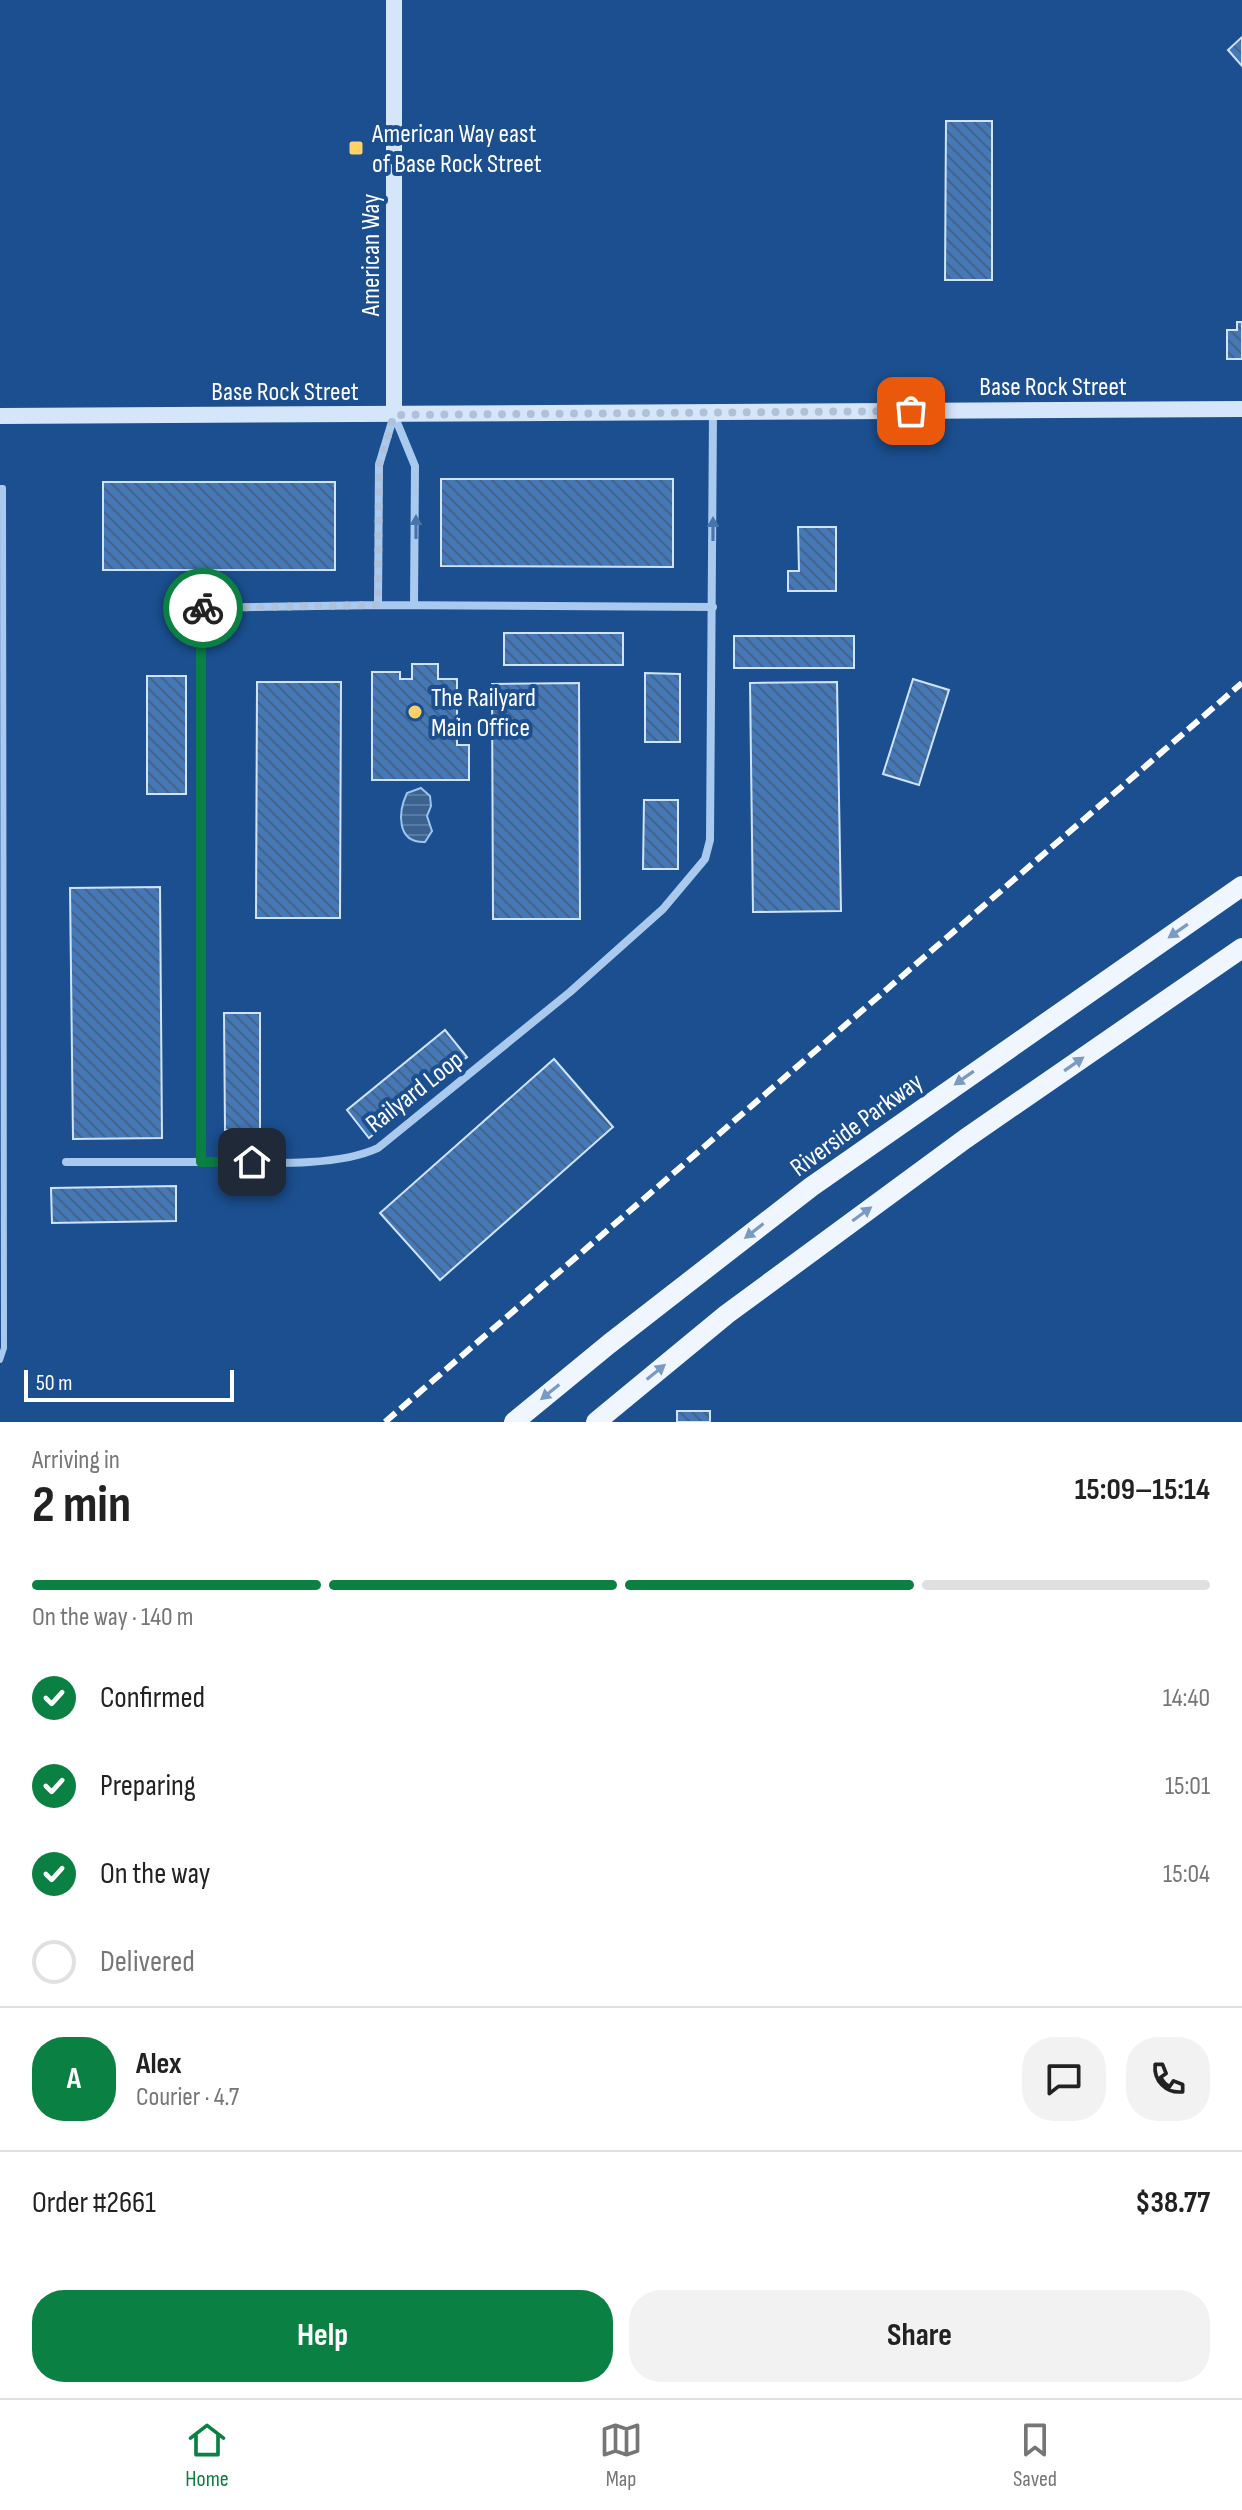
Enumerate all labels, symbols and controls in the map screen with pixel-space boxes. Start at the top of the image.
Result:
place label: American Way east of Base Rock Street [371,119,542,180]
marker: American Way east of Base Rock Street [347,139,365,157]
street label: American Way [356,194,387,317]
street label: Base Rock Street [979,372,1127,403]
street label: Base Rock Street [211,377,359,408]
pin [877,377,945,445]
icon: bag [889,389,933,433]
one-way arrow [410,514,422,539]
one-way arrow [707,516,719,541]
courier [163,568,243,648]
icon: bike [181,586,225,630]
place label: The Railyard Main Office [431,683,536,744]
marker: The Railyard Main Office [406,703,424,721]
one-way arrow [1168,923,1189,938]
street label: Railyard Loop [360,1045,470,1140]
one-way arrow [1064,1057,1085,1072]
street label: Riverside Parkway [785,1067,929,1184]
one-way arrow [954,1070,975,1085]
pin [218,1128,286,1196]
icon: home [230,1140,274,1184]
one-way arrow [852,1207,873,1223]
one-way arrow [744,1223,764,1239]
one-way arrow [646,1365,666,1381]
scale bar [24,1366,234,1402]
text: 50 m [36,1370,72,1397]
one-way arrow [540,1384,560,1400]
text: Arriving in [32,1445,120,1476]
text: 15:09–15:14 [1075,1472,1210,1508]
text: 2 min [32,1474,131,1537]
text: On the way · 140 m [32,1602,194,1633]
icon: check [32,1676,76,1720]
text: Confirmed [100,1680,205,1716]
text: 14:40 [1163,1683,1210,1714]
icon: check [32,1764,76,1808]
text: Preparing [100,1768,196,1804]
text: 15:01 [1165,1771,1210,1802]
icon: check [32,1852,76,1896]
text: On the way [100,1856,210,1892]
text: 15:04 [1163,1859,1210,1890]
text: Delivered [100,1944,195,1980]
button: chat [1022,2037,1106,2121]
button: phone [1126,2037,1210,2121]
text: Alex [136,2046,182,2082]
text: A [67,2061,81,2097]
text: Courier · 4.7 [136,2082,239,2113]
text: Order #2661 [32,2185,156,2221]
text: $38.77 [1135,2185,1210,2221]
button: Help [32,2290,613,2382]
button: Share [629,2290,1210,2382]
tab: Home [185,2418,229,2493]
tab: Map [599,2418,643,2493]
tab: Saved [1013,2418,1057,2493]

